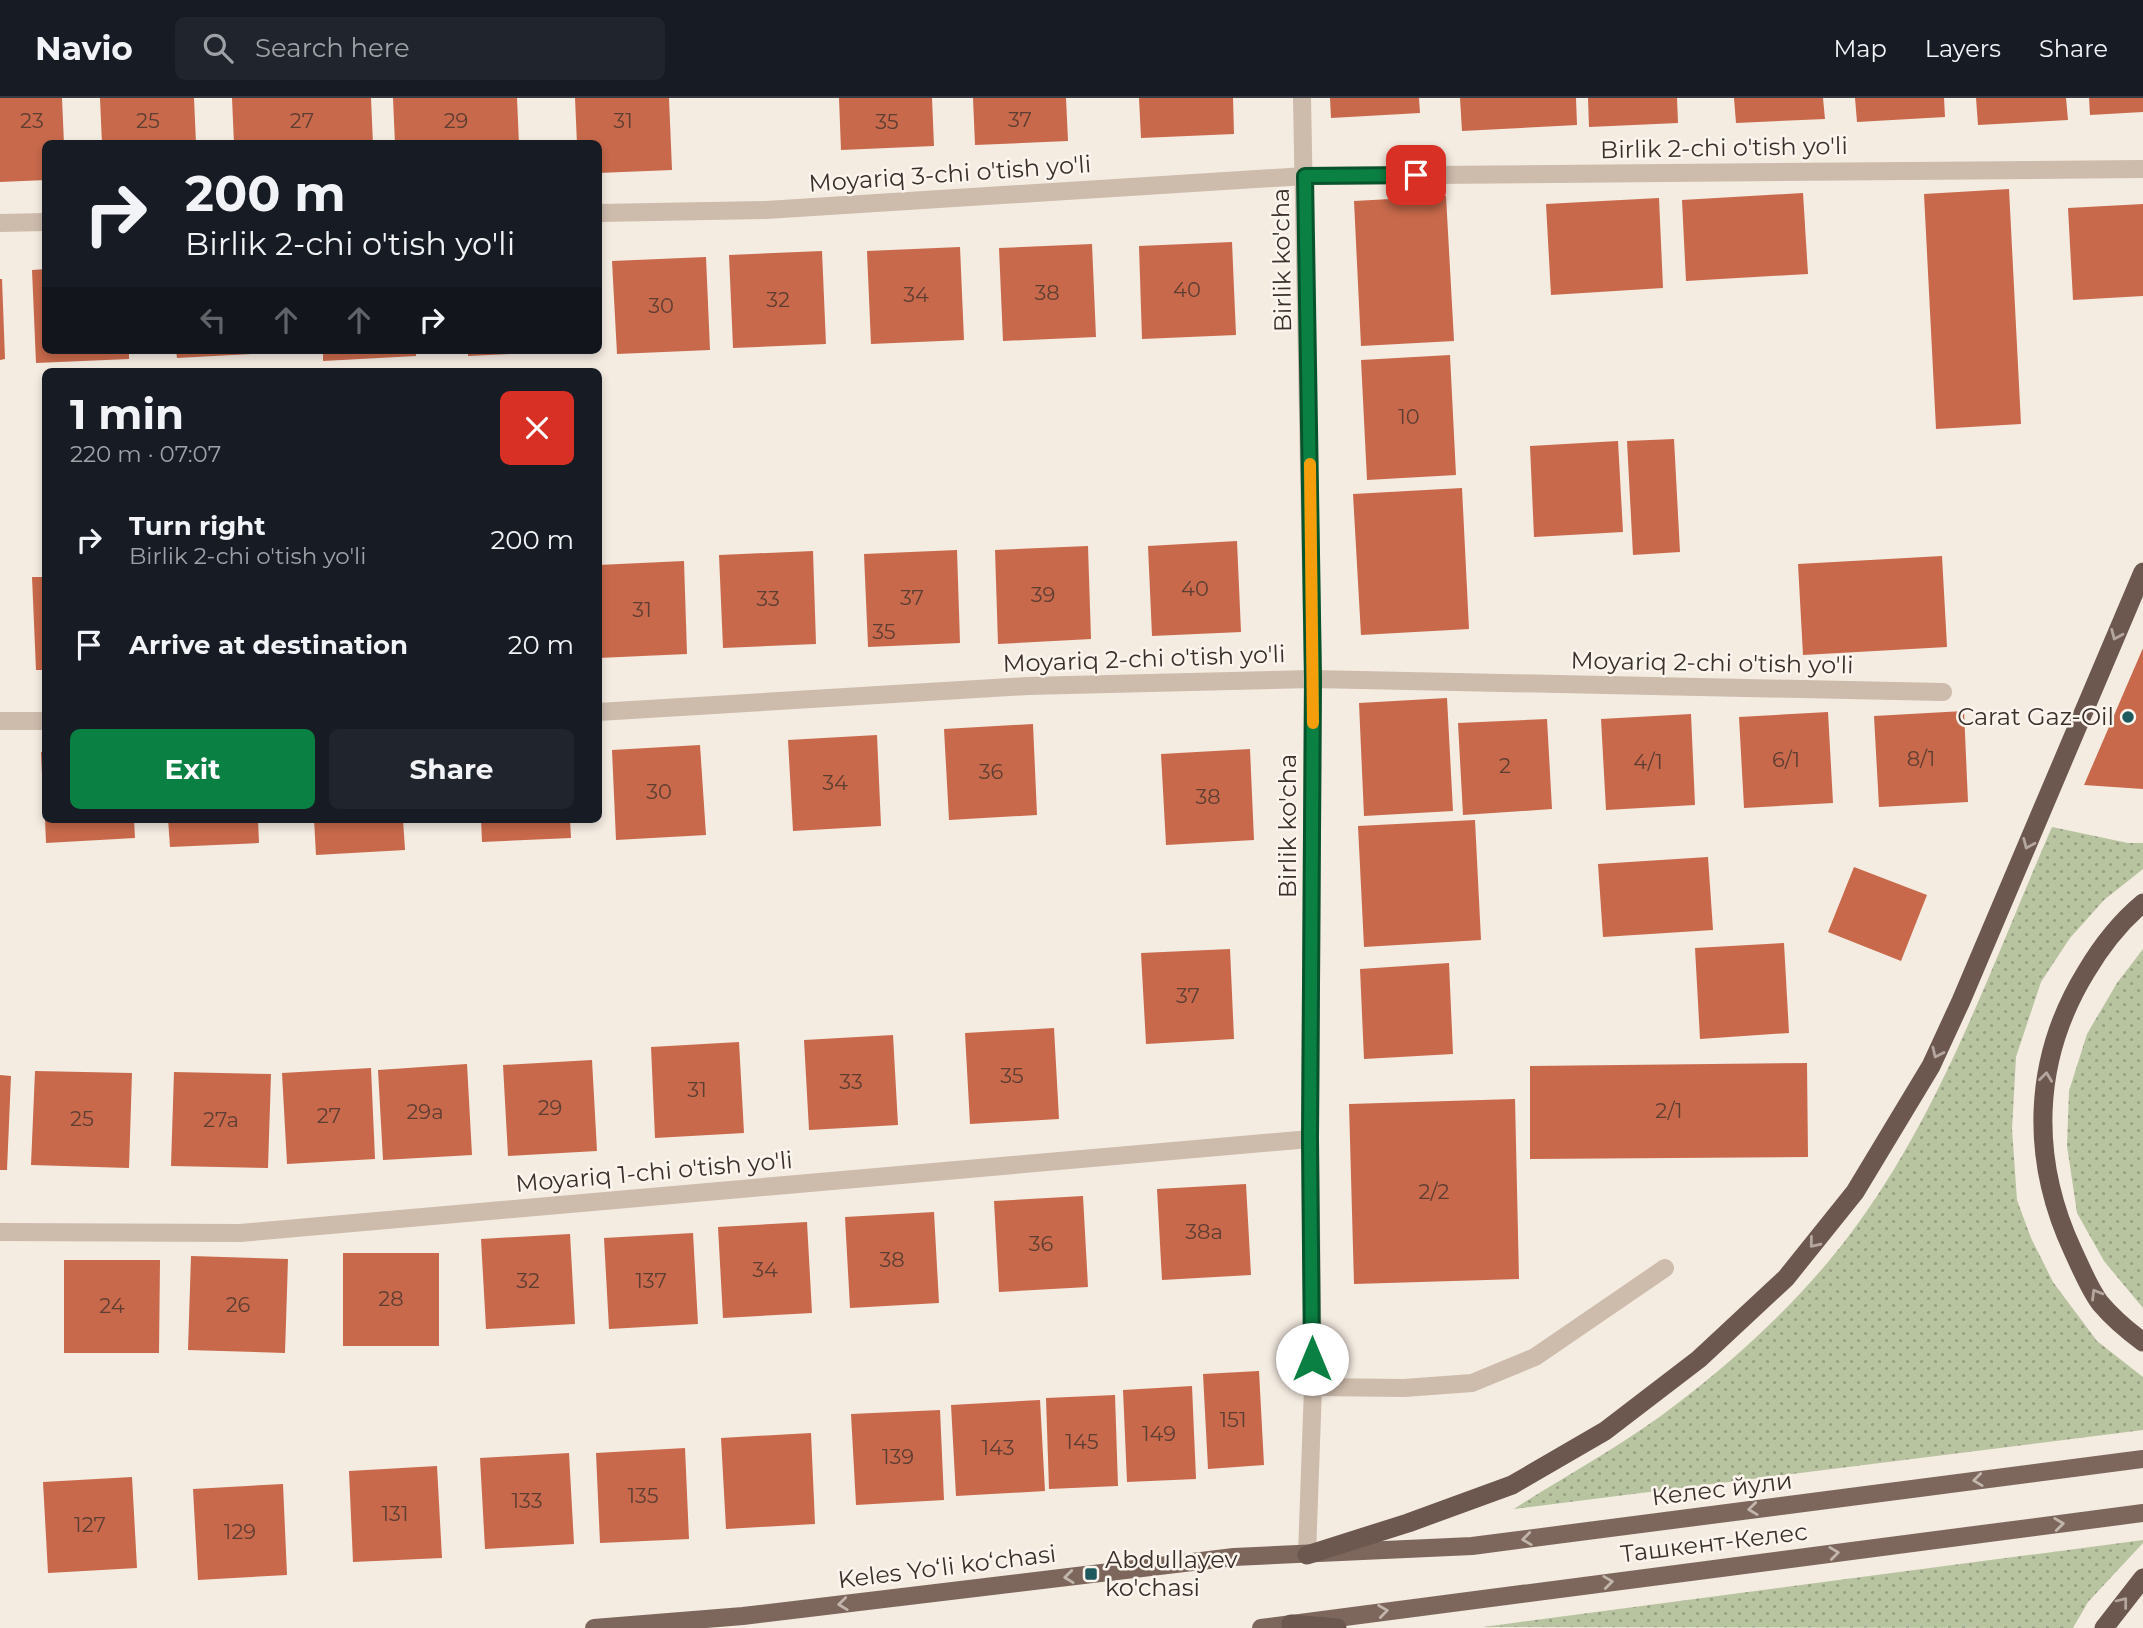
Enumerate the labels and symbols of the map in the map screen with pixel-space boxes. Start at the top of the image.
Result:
house number: 37 [1008,107,1032,132]
house number: 23 [20,108,44,133]
house number: 25 [136,108,160,133]
house number: 27 [290,108,314,133]
house number: 29 [444,108,468,133]
house number: 31 [613,108,633,133]
house number: 35 [875,109,899,134]
street label: Birlik 2-chi o'tish yo'li [1600,131,1848,164]
pin [1386,145,1446,205]
street label: Moyariq 3-chi o'tish yo'li [808,149,1092,198]
street label: Birlik ko'cha [1266,188,1297,332]
house number: 40 [1173,277,1201,302]
house number: 38 [1034,280,1060,305]
house number: 34 [903,282,929,307]
house number: 32 [766,287,790,312]
house number: 30 [648,293,674,318]
house number: 10 [1398,404,1420,429]
house number: 40 [1181,576,1209,601]
house number: 39 [1031,582,1055,607]
house number: 37 [900,585,924,610]
house number: 33 [756,586,780,611]
house number: 31 [632,597,652,622]
house number: 35 [872,619,896,644]
one-way arrow [2111,628,2125,640]
street label: Moyariq 2-chi o'tish yo'li [1002,639,1286,678]
street label: Moyariq 2-chi o'tish yo'li [1570,646,1854,679]
place label: Carat Gaz-Oil [1957,702,2114,731]
marker: Carat Gaz-Oil [2120,709,2136,725]
house number: 8/1 [1907,746,1935,771]
house number: 6/1 [1772,747,1800,772]
house number: 4/1 [1633,749,1663,774]
house number: 2 [1499,753,1511,778]
street label: Birlik ko'cha [1273,754,1302,898]
house number: 36 [979,759,1004,784]
house number: 34 [822,770,848,795]
house number: 30 [646,779,672,804]
house number: 38 [1195,784,1221,809]
one-way arrow [2022,837,2036,849]
house number: 37 [1176,983,1200,1008]
one-way arrow [1931,1046,1945,1058]
house number: 35 [1000,1063,1024,1088]
house number: 33 [839,1069,863,1094]
one-way arrow [2038,1071,2053,1082]
house number: 31 [687,1077,707,1102]
house number: 29 [538,1095,562,1120]
house number: 2/1 [1655,1098,1683,1123]
house number: 29a [406,1099,444,1124]
house number: 27 [317,1103,341,1128]
house number: 25 [70,1106,94,1131]
house number: 27a [203,1107,239,1132]
street label: Moyariq 1-chi o'tish yo'li [514,1145,794,1198]
house number: 2/2 [1418,1179,1450,1204]
house number: 38a [1185,1219,1223,1244]
house number: 36 [1029,1231,1054,1256]
one-way arrow [1810,1235,1822,1248]
house number: 38 [879,1247,905,1272]
house number: 34 [752,1257,778,1282]
house number: 32 [516,1268,540,1293]
house number: 137 [635,1268,667,1293]
house number: 28 [378,1286,404,1311]
one-way arrow [2091,1289,2104,1302]
house number: 26 [226,1292,251,1317]
house number: 24 [99,1293,125,1318]
position arrow [1275,1322,1349,1396]
house number: 151 [1219,1407,1247,1432]
house number: 149 [1142,1421,1176,1446]
house number: 145 [1065,1429,1099,1454]
house number: 143 [982,1435,1015,1460]
house number: 139 [882,1444,914,1469]
street label: Келес йули [1650,1465,1794,1512]
one-way arrow [1972,1473,1984,1488]
house number: 135 [627,1483,659,1508]
house number: 133 [511,1488,543,1513]
house number: 131 [381,1501,409,1526]
one-way arrow [1747,1502,1758,1517]
house number: 127 [74,1512,106,1537]
one-way arrow [2054,1516,2065,1531]
street label: Ташкент-Келес [1619,1517,1809,1568]
house number: 129 [224,1519,256,1544]
one-way arrow [1521,1531,1533,1546]
street label: Keles Yoʻli koʻchasi [836,1539,1058,1594]
place label: Abdullayev ko'chasi [1105,1545,1237,1602]
one-way arrow [1828,1545,1840,1560]
marker: Abdullayev ko'chasi [1083,1566,1099,1582]
one-way arrow [1063,1570,1074,1585]
one-way arrow [1602,1574,1614,1589]
one-way arrow [837,1597,849,1612]
one-way arrow [2114,1598,2127,1610]
one-way arrow [1377,1604,1388,1619]

